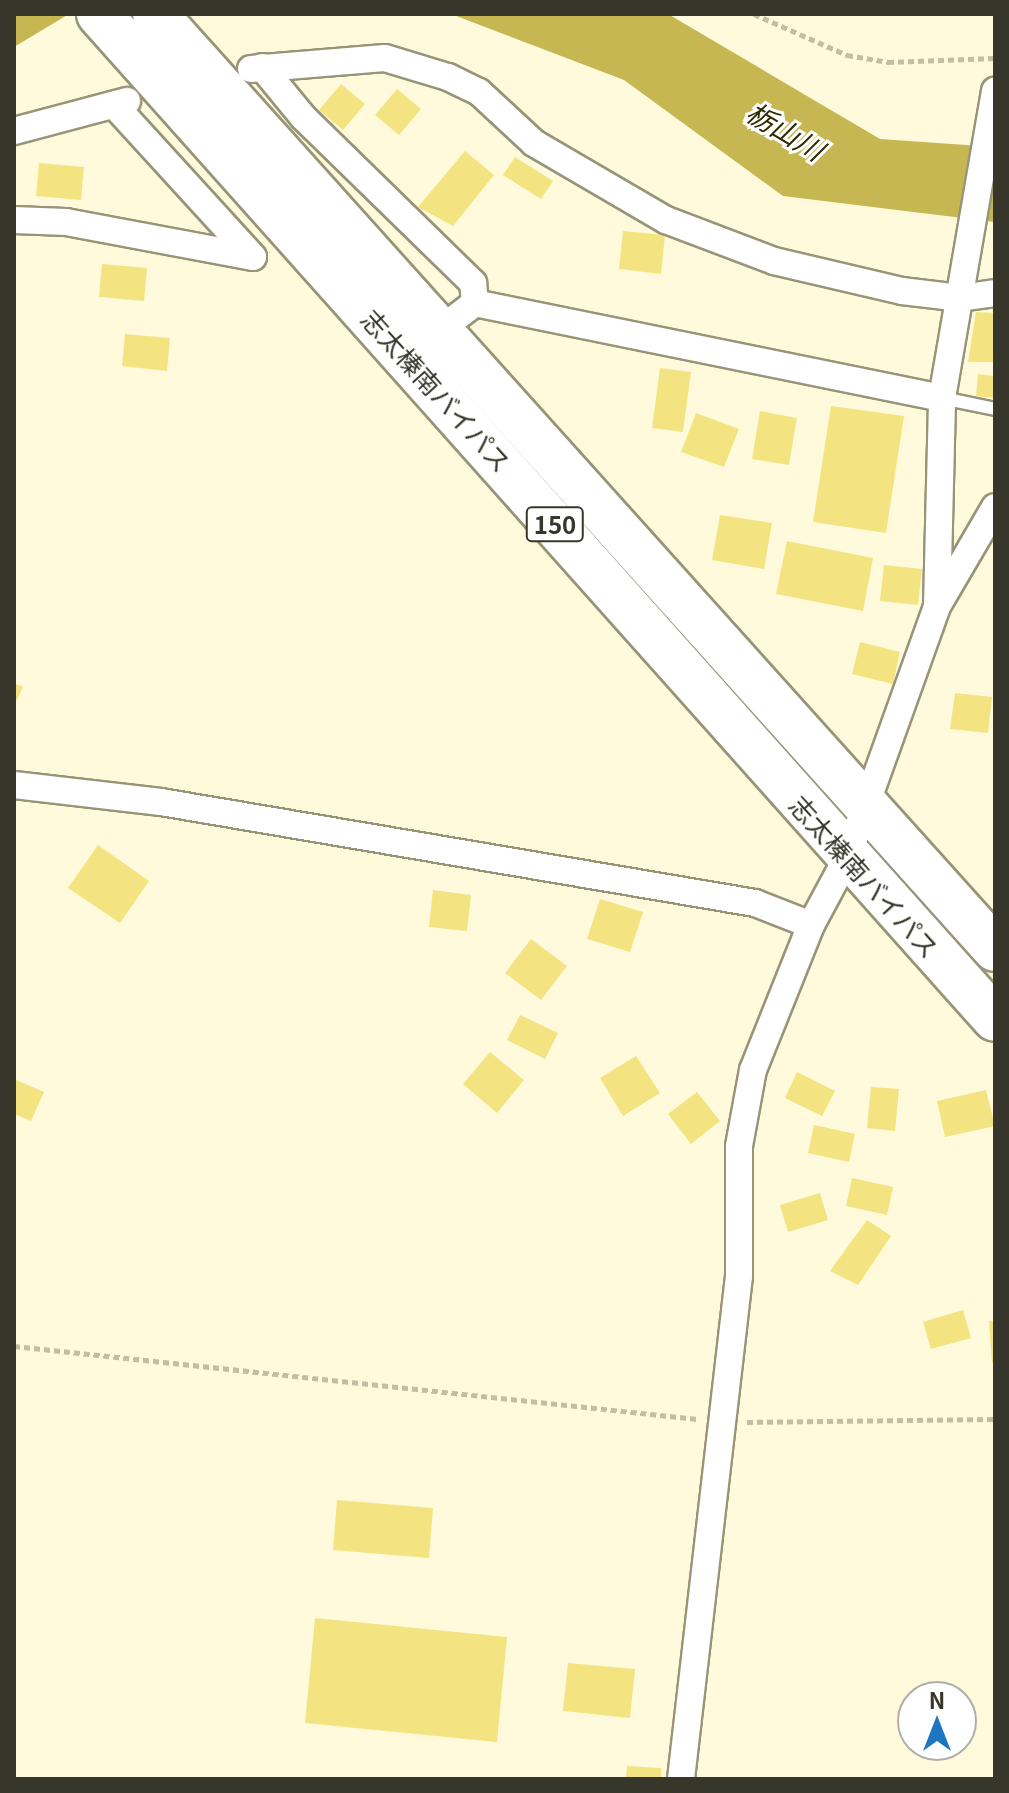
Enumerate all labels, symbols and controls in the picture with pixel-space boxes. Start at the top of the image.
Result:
water label: 栃山川 [741,94,831,166]
street label: 志太榛南バイパス [356,302,518,478]
road number: 150 [525,504,585,544]
street label: 志太榛南バイパス [784,788,946,964]
north arrow [897,1681,977,1761]
text: N [929,1683,945,1715]

